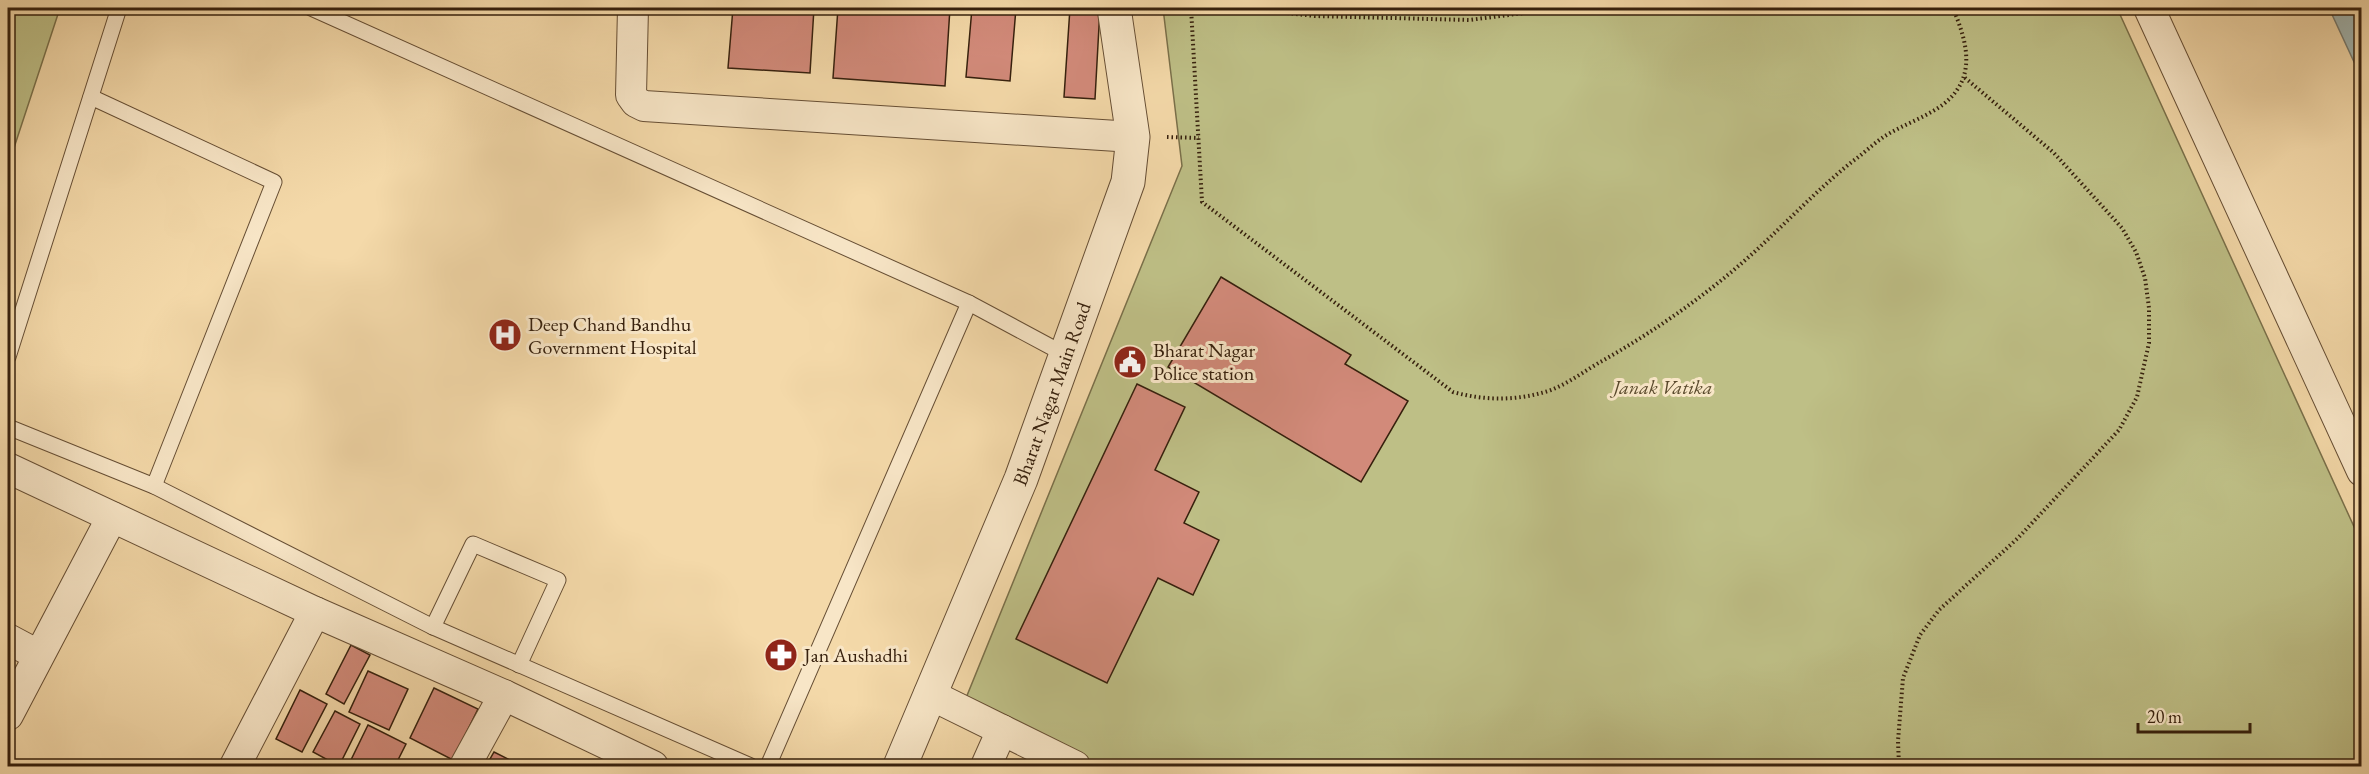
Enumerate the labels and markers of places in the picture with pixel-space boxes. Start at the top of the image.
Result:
place label: Deep Chand Bandhu Government Hospital [528,311,697,360]
hospital icon: Deep Chand Bandhu Government Hospital [487,317,523,353]
place label: Bharat Nagar Police station [1153,337,1255,386]
public building icon: Bharat Nagar Police station [1112,344,1148,380]
pharmacy icon: Jan Aushadhi [763,637,799,673]
place label: Jan Aushadhi [802,642,908,668]

